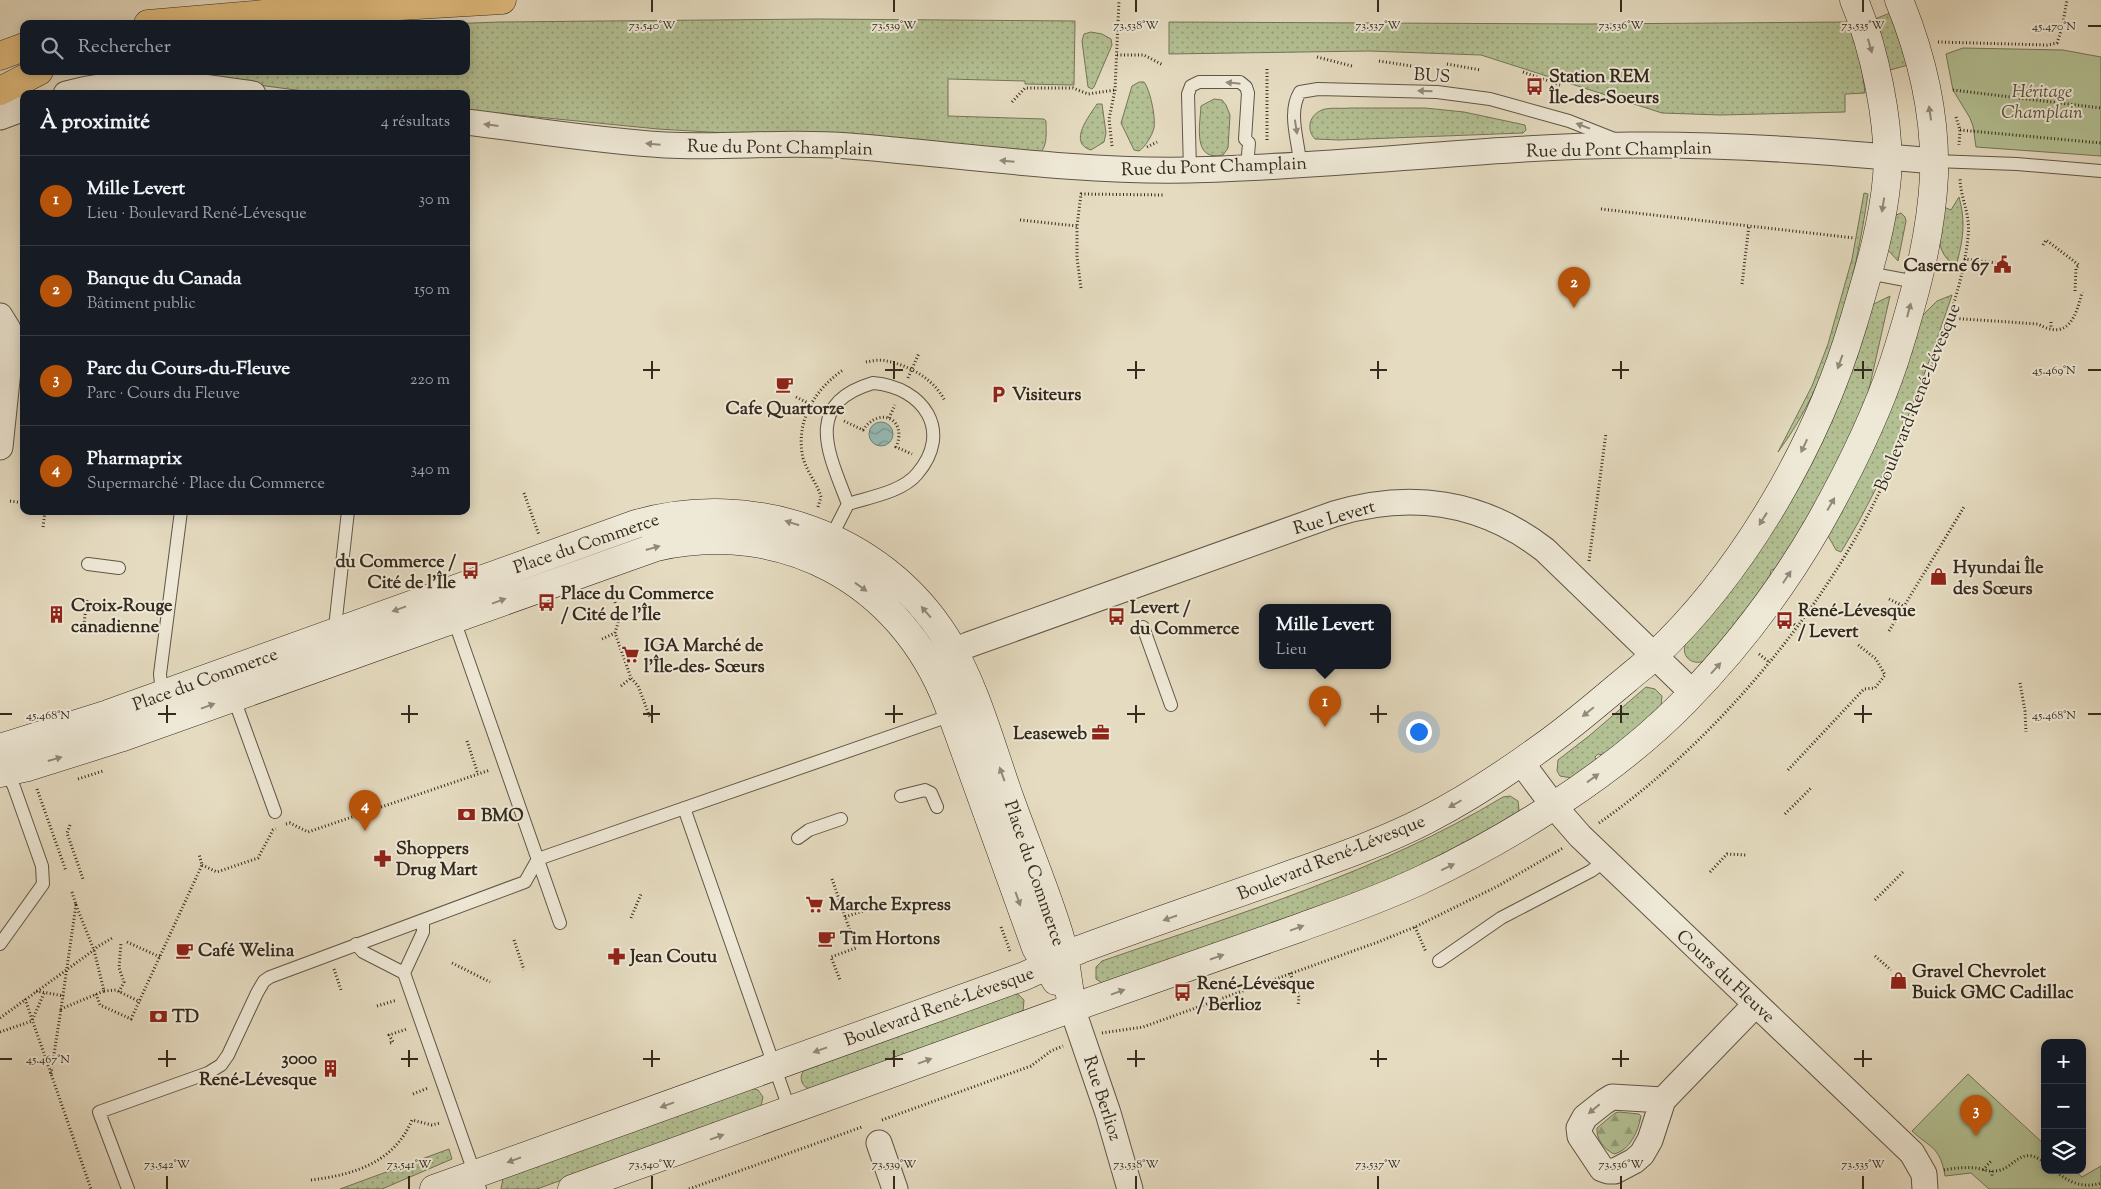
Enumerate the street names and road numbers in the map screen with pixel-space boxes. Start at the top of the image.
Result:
street label: BUS [1413,63,1451,91]
street label: Rue du Pont Champlain [687,134,873,164]
street label: Rue du Pont Champlain [1526,136,1713,166]
street label: Rue du Pont Champlain [1121,152,1308,184]
street label: Boulevard René-Lévesque [1869,300,1968,496]
street label: Rue Levert [1291,495,1379,543]
street label: Place du Commerce [510,508,663,582]
street label: Place du Commerce [129,643,282,719]
street label: Place du Commerce [996,797,1070,950]
street label: Boulevard René-Lévesque [1234,809,1430,908]
street label: Cours du Fleuve [1669,925,1780,1030]
street label: Boulevard René-Lévesque [841,961,1038,1054]
street label: Rue Berlioz [1075,1053,1127,1145]

